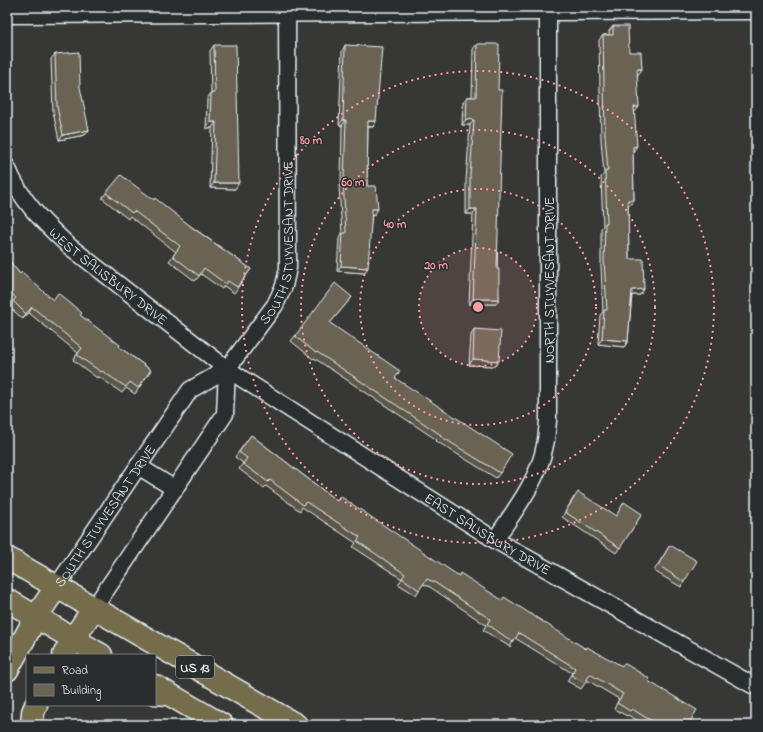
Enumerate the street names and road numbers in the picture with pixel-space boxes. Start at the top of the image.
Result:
street label: SOUTH STUYVESANT DRIVE [255,161,300,329]
street label: NORTH STUYVESANT DRIVE [540,197,561,363]
street label: WEST SALISBURY DRIVE [43,223,172,331]
street label: SOUTH STUYVESANT DRIVE [50,441,162,592]
street label: EAST SALISBURY DRIVE [420,489,554,581]
road number: US 13 [176,656,214,678]

